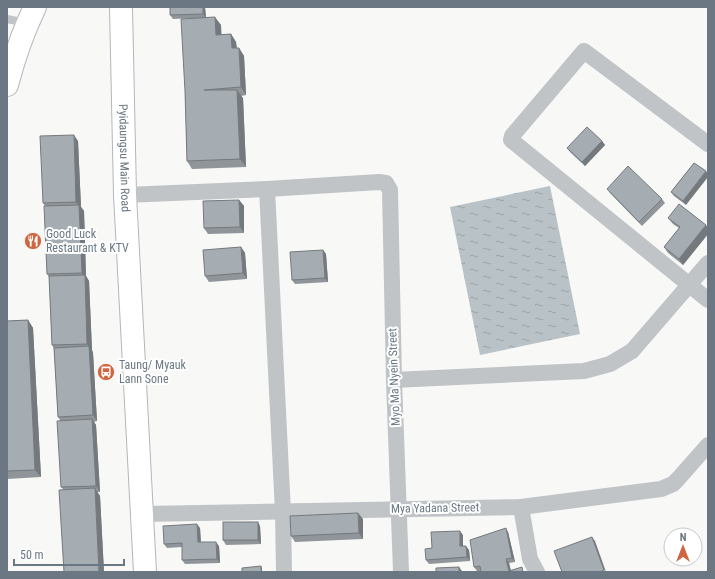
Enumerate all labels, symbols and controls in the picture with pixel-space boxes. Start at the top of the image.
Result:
street label: Pyidaungsu Main Road [116,104,133,212]
place label: Good Luck Restaurant & KTV [46,227,129,255]
restaurant icon: Good Luck Restaurant & KTV [23,231,43,251]
street label: Myo Ma Nyein Street [385,327,403,426]
place label: Taung/ Myauk Lann Sone [119,358,187,386]
bus stop icon: Taung/ Myauk Lann Sone [96,362,116,382]
street label: Mya Yadana Street [391,500,480,516]
north arrow [663,527,703,567]
text: N [680,531,687,544]
scale bar [14,541,124,567]
text: 50 m [20,548,44,562]

